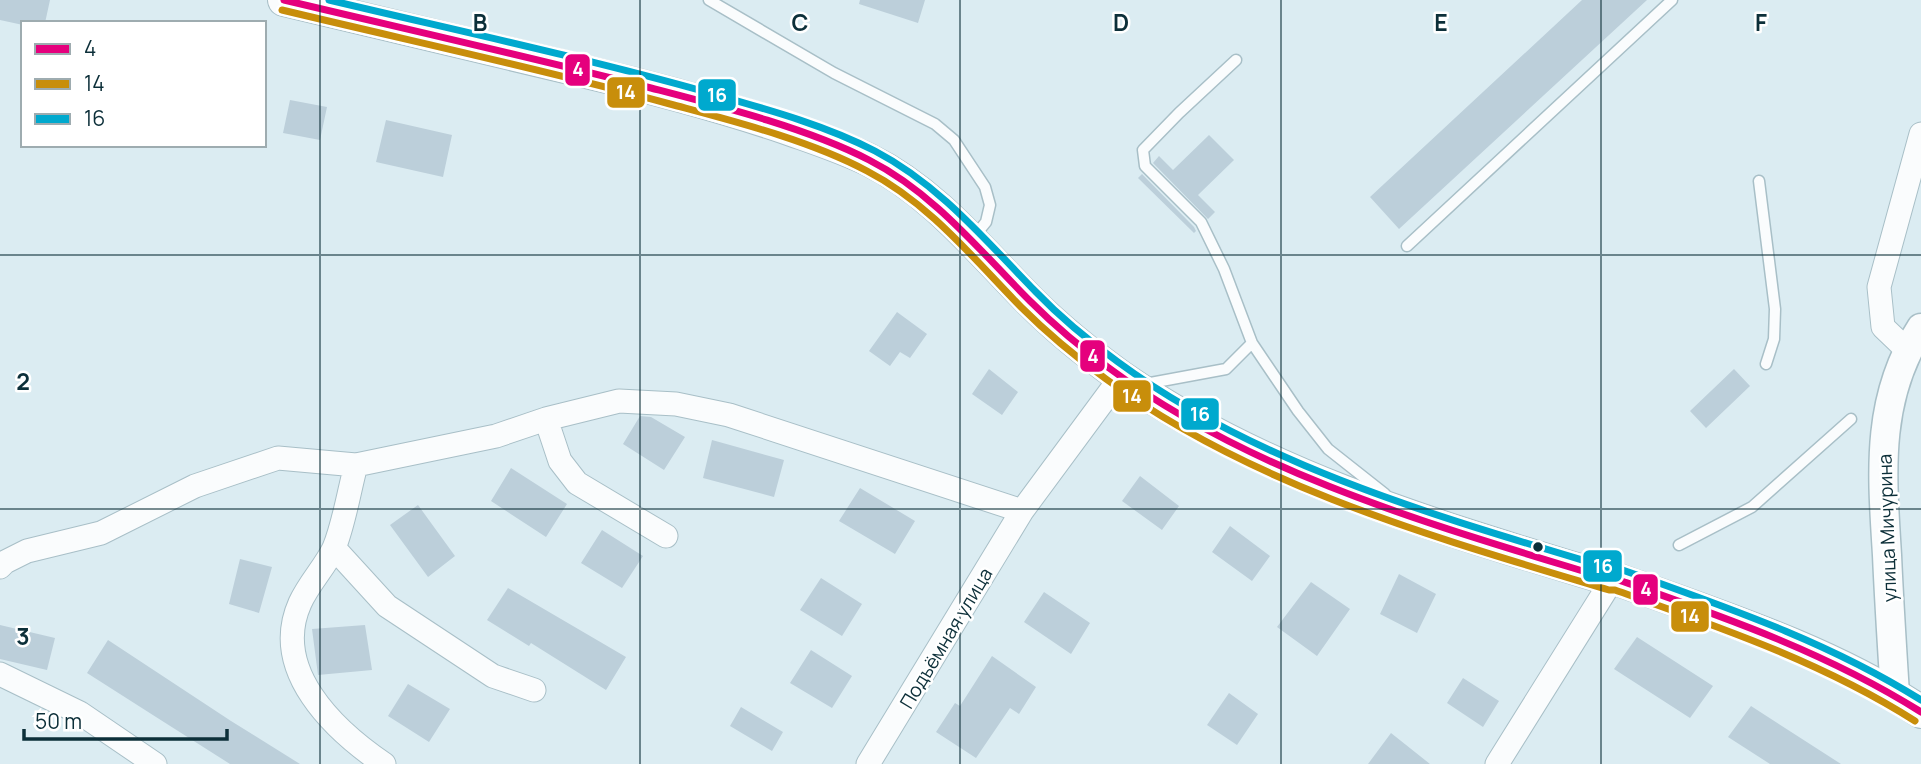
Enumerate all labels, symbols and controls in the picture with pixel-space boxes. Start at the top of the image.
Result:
text: B [473,6,487,38]
text: C [792,6,809,38]
text: D [1113,6,1129,38]
text: E [1434,6,1448,38]
text: F [1755,6,1767,38]
legend [21,21,266,147]
text: 4 [84,34,96,62]
line badge: 4 [564,53,591,87]
text: 4 [572,56,584,82]
text: 14 [84,69,105,97]
line badge: 14 [606,76,646,109]
line badge: 16 [697,78,737,112]
text: 14 [616,79,636,105]
text: 16 [707,82,727,108]
text: 16 [84,104,105,132]
line badge: 4 [1079,339,1106,373]
text: 4 [1087,343,1099,369]
text: 2 [16,365,30,397]
line badge: 14 [1112,379,1152,413]
text: 14 [1122,383,1142,409]
line badge: 16 [1180,397,1220,431]
text: 16 [1190,401,1210,427]
street label: улица Мичурина [1871,453,1903,603]
unlabelled marker [1531,540,1545,554]
line badge: 16 [1582,549,1623,583]
text: 16 [1593,553,1613,579]
street label: Подъёмная улица [894,563,998,713]
line badge: 4 [1632,573,1659,606]
text: 4 [1640,576,1652,602]
line badge: 14 [1670,600,1710,633]
text: 14 [1680,603,1700,629]
text: 3 [16,620,30,652]
scale bar [24,698,228,742]
text: 50 m [35,707,82,735]

